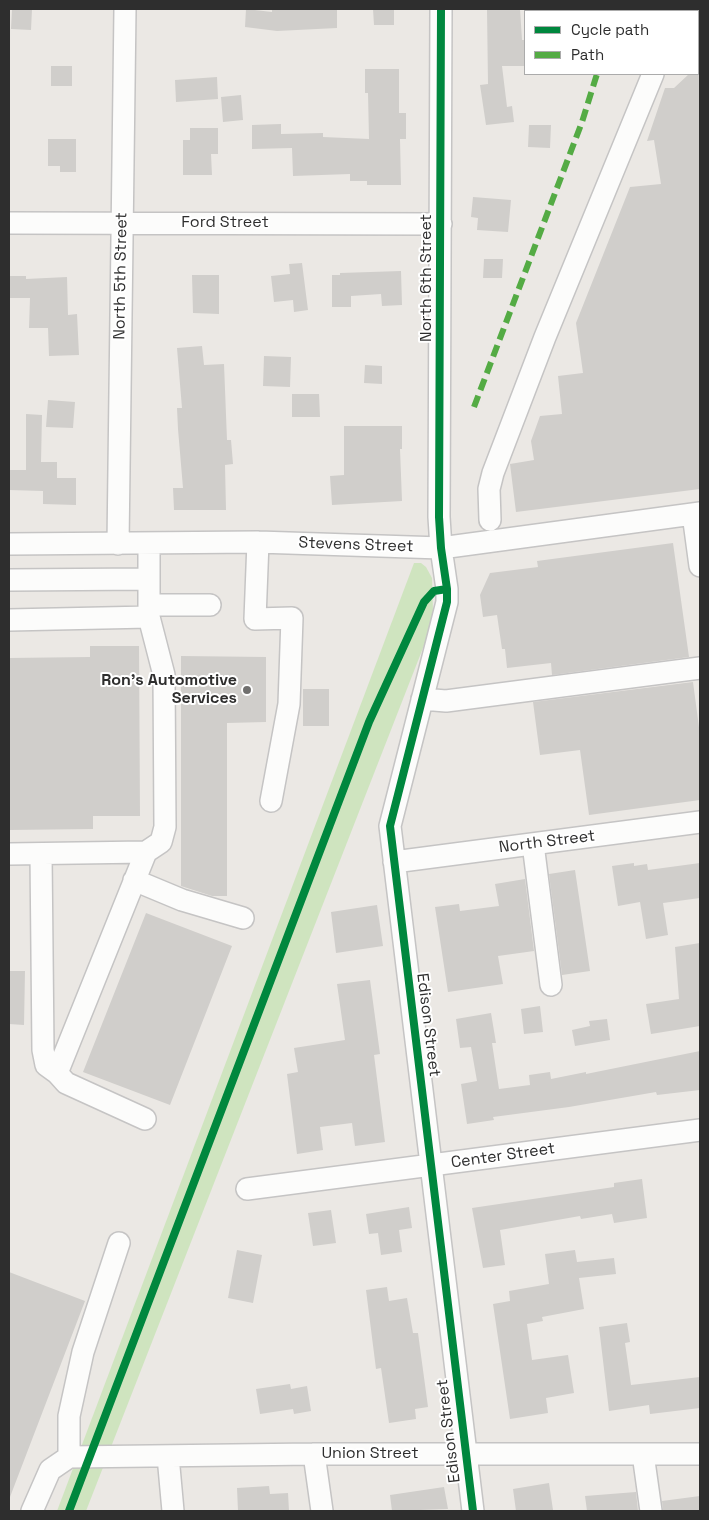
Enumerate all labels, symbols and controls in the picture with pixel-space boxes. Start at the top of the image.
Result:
legend [524,10,699,75]
text: Cycle path [571,20,649,39]
text: Path [571,45,604,64]
street label: North 5th Street [110,212,132,340]
street label: Ford Street [181,213,269,233]
street label: North 6th Street [417,214,437,342]
street label: Stevens Street [298,533,414,557]
place label: Ron's Automotive Services [101,671,237,709]
marker: Ron's Automotive Services [241,684,253,696]
street label: North Street [498,827,596,857]
street label: Edison Street [412,972,444,1078]
street label: Center Street [450,1139,556,1173]
street label: Edison Street [433,1378,465,1484]
street label: Union Street [321,1444,419,1464]

